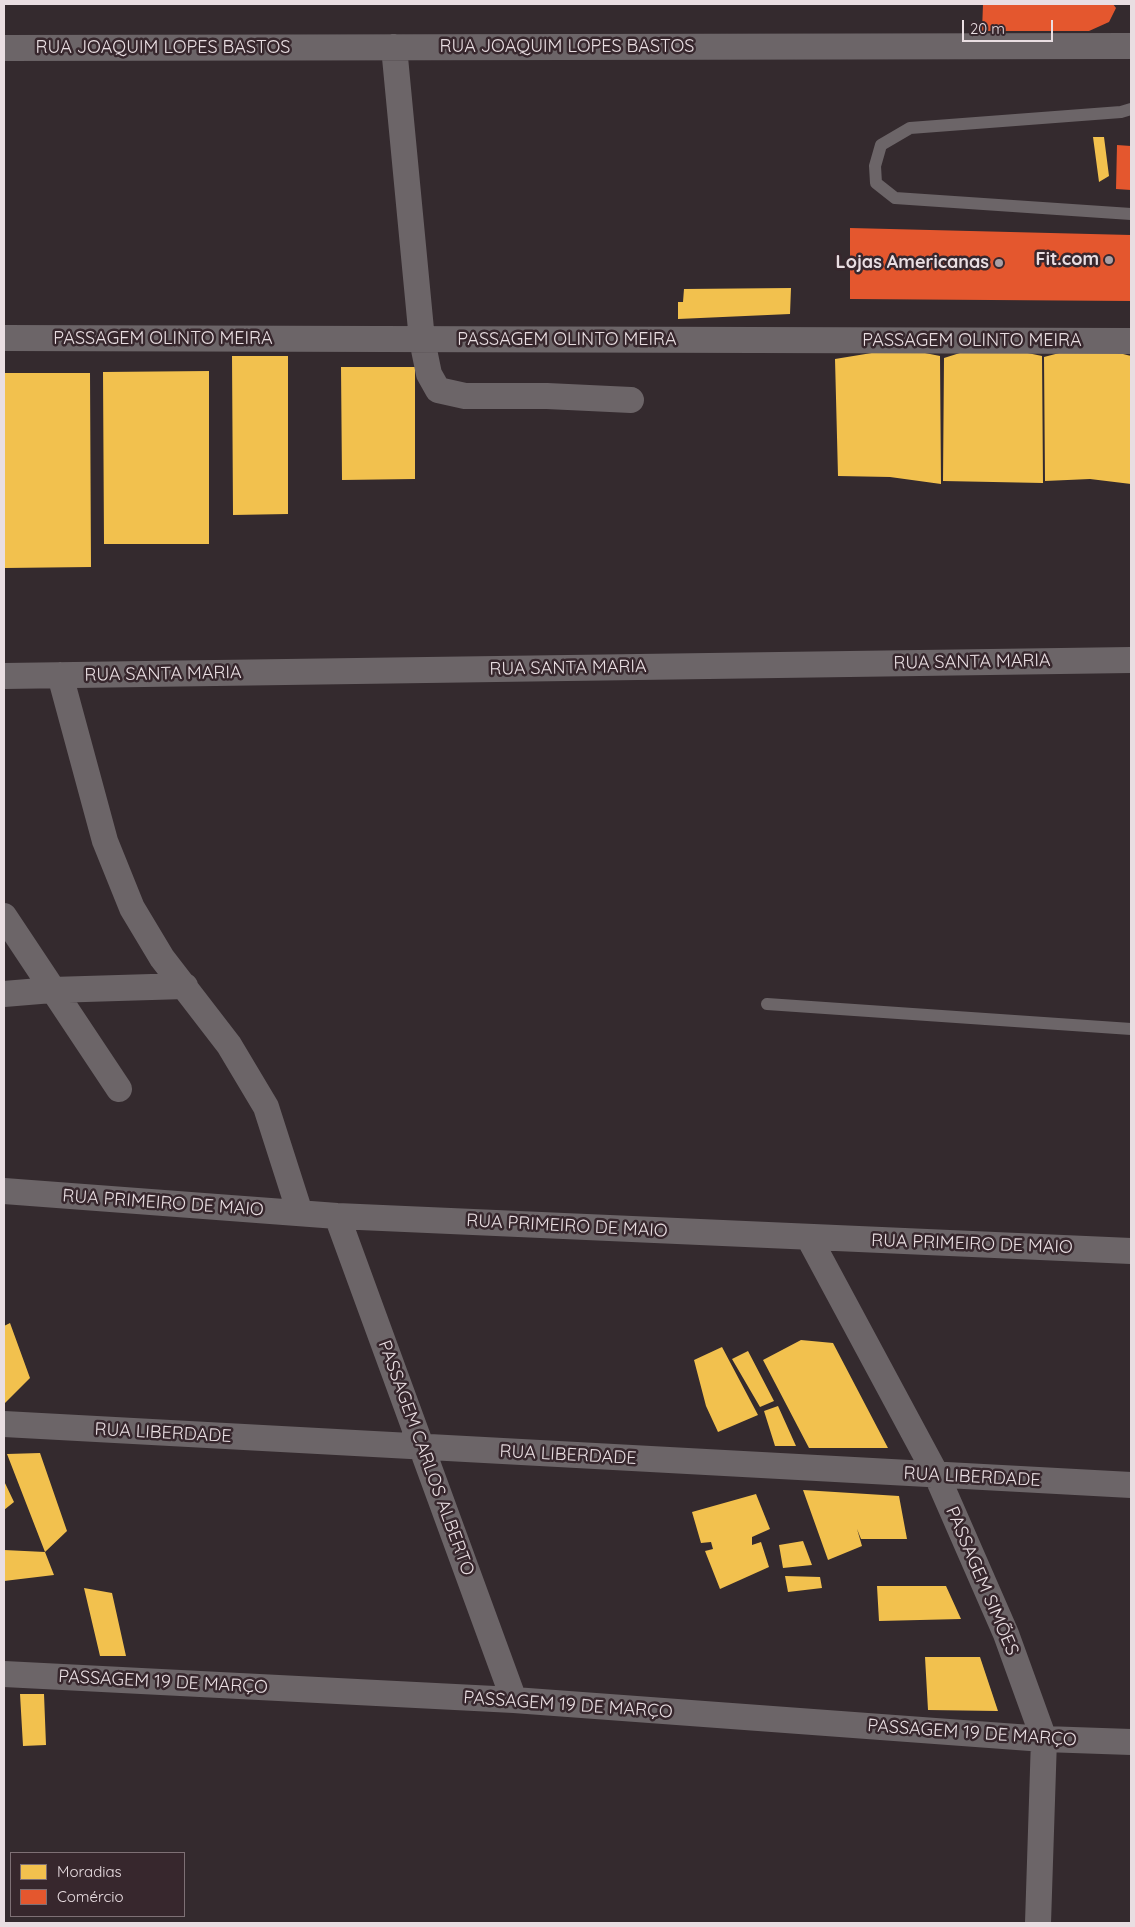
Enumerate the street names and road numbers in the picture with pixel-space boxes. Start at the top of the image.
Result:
street label: RUA JOAQUIM LOPES BASTOS [440,36,694,58]
street label: RUA JOAQUIM LOPES BASTOS [36,37,290,59]
street label: PASSAGEM OLINTO MEIRA [53,328,273,350]
street label: PASSAGEM OLINTO MEIRA [457,329,677,351]
street label: PASSAGEM OLINTO MEIRA [862,330,1082,352]
street label: RUA SANTA MARIA [893,650,1051,674]
street label: RUA SANTA MARIA [489,656,647,680]
street label: RUA SANTA MARIA [84,662,242,686]
street label: RUA PRIMEIRO DE MAIO [62,1185,264,1221]
street label: RUA PRIMEIRO DE MAIO [466,1210,668,1242]
street label: RUA PRIMEIRO DE MAIO [871,1230,1073,1258]
street label: PASSAGEM CARLOS ALBERTO [373,1337,479,1579]
street label: RUA LIBERDADE [94,1419,232,1447]
street label: RUA LIBERDADE [499,1441,637,1469]
street label: RUA LIBERDADE [903,1463,1041,1491]
street label: PASSAGEM SIMÕES [941,1503,1023,1659]
street label: PASSAGEM 19 DE MARÇO [58,1666,268,1698]
street label: PASSAGEM 19 DE MARÇO [463,1687,673,1723]
street label: PASSAGEM 19 DE MARÇO [867,1715,1077,1751]

